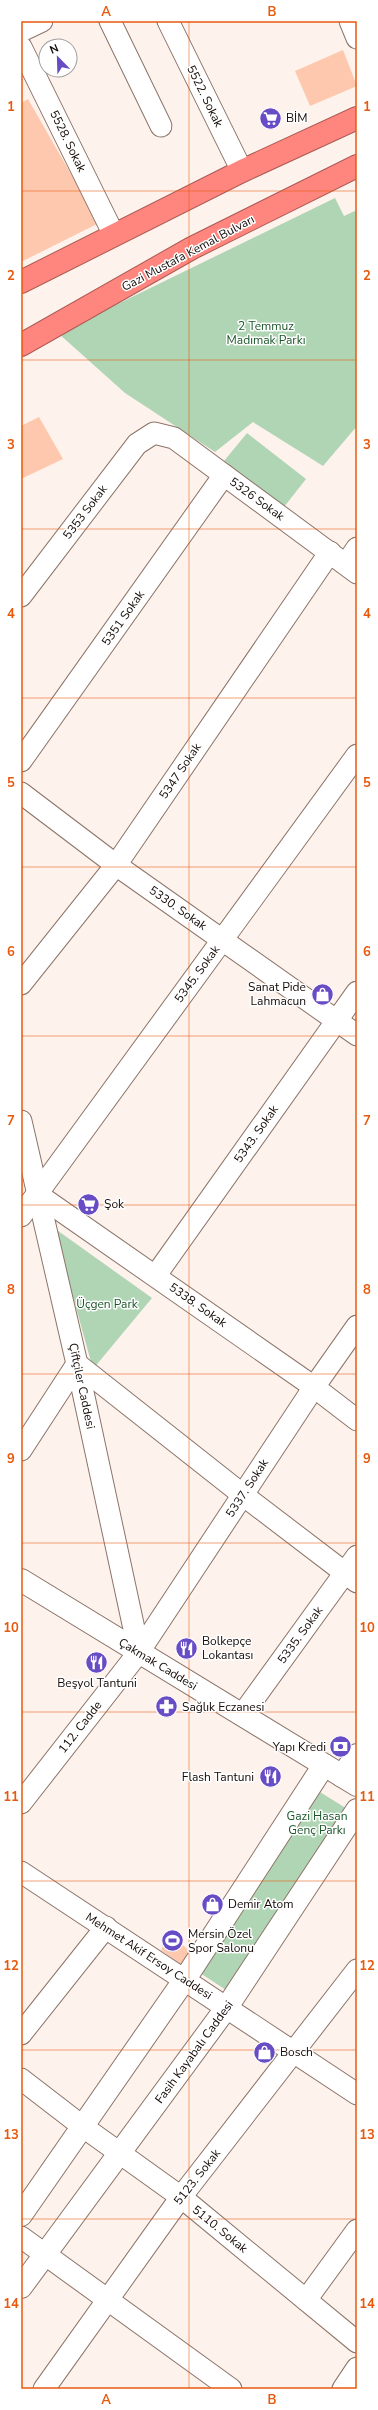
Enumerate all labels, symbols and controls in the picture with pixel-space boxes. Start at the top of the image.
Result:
text: A [101,3,111,21]
text: B [268,3,277,21]
north arrow [38,38,78,78]
text: N [48,41,61,58]
street label: 5522. Sokak [183,62,227,130]
text: 1 [7,98,15,116]
text: 1 [363,98,371,116]
supermarket icon: BİM [258,105,284,131]
street label: 5528. Sokak [46,107,90,175]
place label: BİM [286,110,307,126]
street label: Gazi Mustafa Kemal Bulvarı [119,211,257,295]
text: 2 [7,267,15,285]
text: 2 [363,267,371,285]
park label: 2 Temmuz Madımak Parkı [227,318,305,348]
text: 3 [7,436,15,454]
text: 3 [363,436,371,454]
street label: 5326 Sokak [226,474,288,525]
street label: 5353 Sokak [59,481,111,542]
street label: 5351 Sokak [98,586,149,649]
text: 4 [7,605,15,623]
text: 4 [363,605,371,623]
street label: 5347 Sokak [155,739,205,802]
text: 5 [7,774,15,792]
text: 5 [363,774,371,792]
street label: 5330. Sokak [146,882,211,934]
street label: 5345. Sokak [171,941,224,1006]
text: 6 [7,943,15,961]
text: 6 [363,943,371,961]
place label: Sanat Pide Lahmacun [248,979,306,1009]
shop icon: Sanat Pide Lahmacun [309,981,335,1007]
street label: 5343. Sokak [230,1101,282,1166]
text: 7 [7,1112,15,1130]
text: 7 [363,1112,371,1130]
supermarket icon: Şok [75,1191,101,1217]
place label: Şok [104,1196,125,1212]
street label: 5338. Sokak [166,1279,231,1331]
text: 8 [7,1281,15,1299]
text: 8 [363,1281,371,1299]
park label: Üçgen Park [76,1296,139,1312]
street label: Çiftçiler Caddesi [65,1342,99,1430]
text: 9 [7,1450,15,1468]
text: 9 [363,1450,371,1468]
street label: 5337. Sokak [222,1455,272,1520]
street label: 5335. Sokak [274,1602,327,1667]
text: 10 [3,1619,19,1637]
text: 10 [359,1619,375,1637]
place label: Bolkepçe Lokantası [202,1633,253,1663]
street label: Çakmak Caddesi [116,1634,200,1694]
restaurant icon: Bolkepçe Lokantası [173,1635,199,1661]
restaurant icon: Beşyol Tantuni [84,1649,110,1675]
place label: Beşyol Tantuni [57,1675,137,1691]
pharmacy icon: Sağlık Eczanesi [154,1694,180,1720]
street label: 112. Cadde [55,1698,105,1756]
place label: Sağlık Eczanesi [182,1699,264,1715]
bank icon: Yapı Kredi [328,1734,354,1760]
place label: Yapı Kredi [272,1739,326,1755]
restaurant icon: Flash Tantuni [257,1764,283,1790]
place label: Flash Tantuni [182,1769,254,1785]
text: 11 [3,1788,19,1806]
text: 11 [359,1788,375,1806]
park label: Gazi Hasan Genç Parkı [287,1808,347,1838]
shop icon: Demir Atom [200,1891,226,1917]
place label: Demir Atom [228,1896,293,1912]
street label: Mehmet Akif Ersoy Caddesi [83,1909,215,2003]
place label: Mersin Özel Spor Salonu [188,1926,254,1956]
sports icon: Mersin Özel Spor Salonu [159,1928,185,1954]
text: 12 [3,1957,19,1975]
text: 12 [359,1957,375,1975]
street label: Fasih Kayabalı Caddesi [151,1997,237,2107]
shop icon: Bosch [251,2039,277,2065]
place label: Bosch [280,2044,313,2060]
text: 13 [3,2126,19,2144]
text: 13 [359,2126,375,2144]
street label: 5123. Sokak [170,2145,225,2208]
street label: 5110. Sokak [189,2202,252,2257]
text: 14 [3,2295,19,2313]
text: 14 [359,2295,375,2313]
text: A [101,2391,111,2409]
text: B [268,2391,277,2409]

